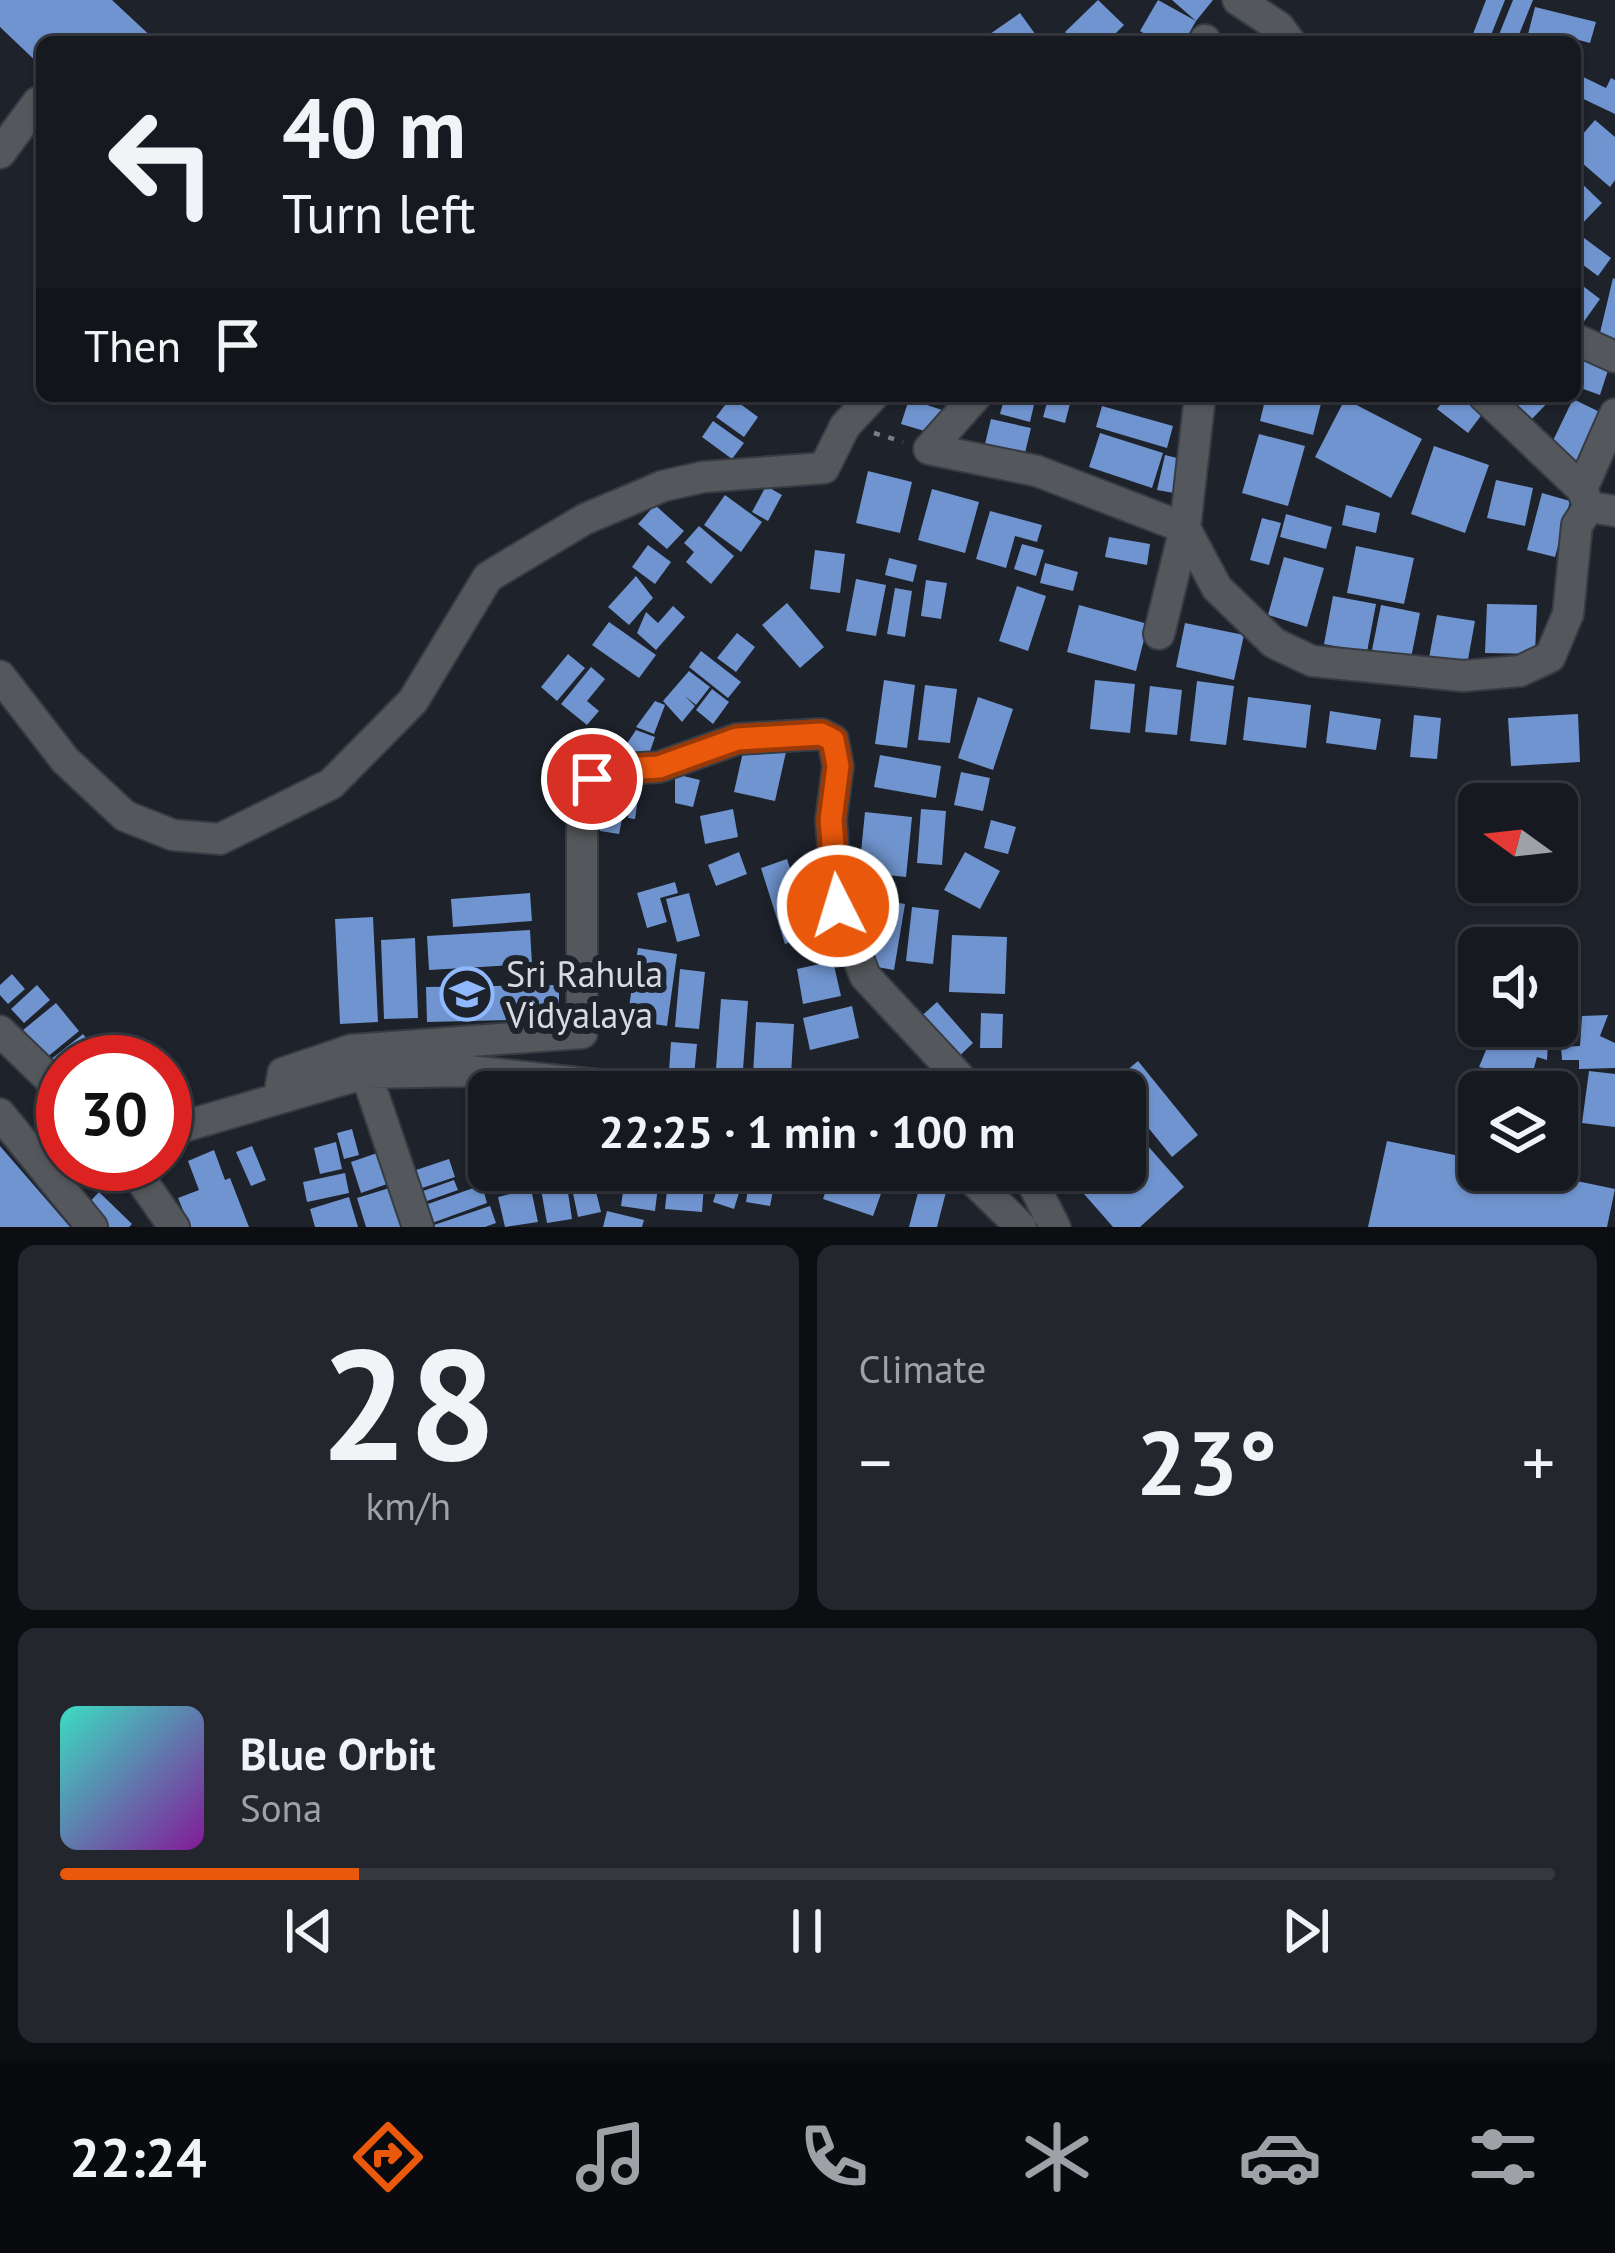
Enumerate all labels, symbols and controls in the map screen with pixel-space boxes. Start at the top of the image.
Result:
text: 40 m [282,72,466,181]
icon: left [84,84,240,240]
text: Turn left [282,178,476,248]
icon: arrive [205,312,271,378]
text: Then [84,316,181,374]
pin [541,728,643,830]
icon: arrive [559,746,625,812]
north arrow [1458,783,1578,903]
map controls [1458,783,1578,1191]
position arrow [775,843,901,969]
button: sound [1458,927,1578,1047]
place label: Sri Rahula Vidyalaya [505,950,663,1038]
school or university icon: Sri Rahula Vidyalaya [439,966,495,1022]
speed limit sign: 30 [36,1035,192,1191]
button: layers [1458,1071,1578,1191]
text: 22:25 · 1 min · 100 m [599,1102,1015,1160]
text: 28 [320,1301,497,1503]
text: Climate [859,1343,986,1394]
text: 23° [1136,1403,1277,1520]
text: − [859,1419,892,1504]
text: + [1522,1419,1555,1504]
text: km/h [366,1480,451,1531]
text: Blue Orbit [240,1724,436,1782]
text: Sona [240,1782,322,1833]
icon: previous [276,1898,342,1964]
icon: pause [774,1898,840,1964]
icon: next [1273,1898,1339,1964]
icon: directions [346,2115,430,2199]
icon: music [569,2115,653,2199]
icon: phone [792,2115,876,2199]
icon: climate [1015,2115,1099,2199]
icon: car [1238,2115,1322,2199]
icon: filters [1461,2115,1545,2199]
text: 22:24 [70,2122,207,2192]

